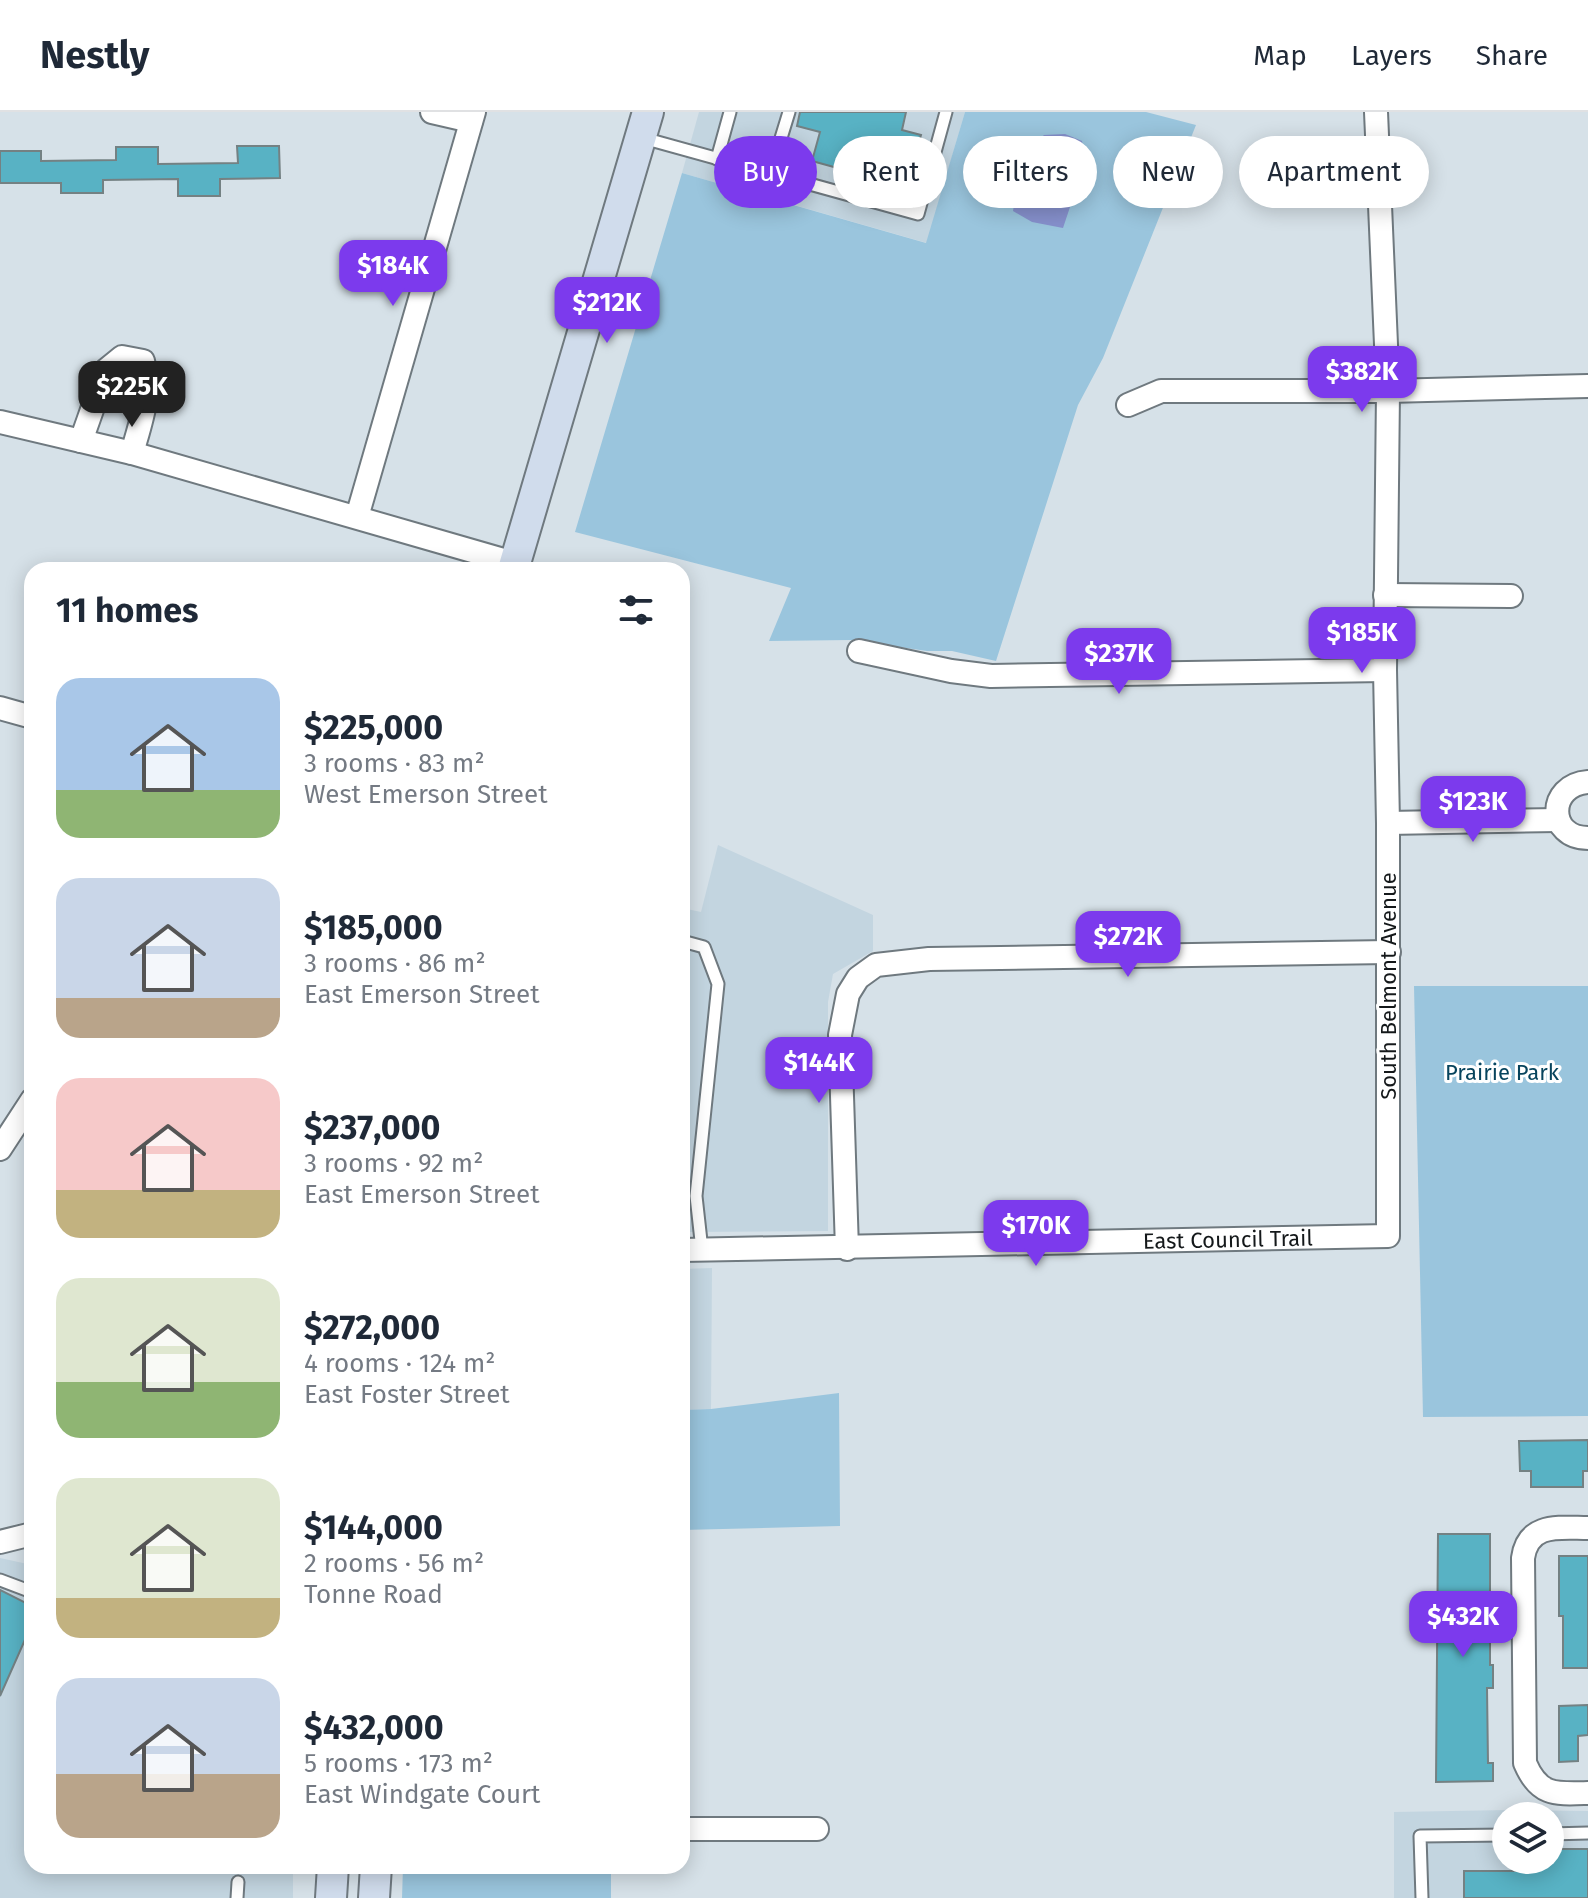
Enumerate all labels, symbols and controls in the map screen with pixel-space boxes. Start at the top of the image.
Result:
text: Nestly [40,32,149,78]
text: Map [1253,39,1307,72]
text: Layers [1351,39,1432,72]
text: Share [1476,39,1548,72]
chip: Buy [714,136,817,208]
chip: Rent [833,136,947,208]
chip: Filters [963,136,1097,208]
chip: New [1113,136,1223,208]
chip: Apartment [1239,136,1429,208]
pin: $184K [337,240,449,308]
text: $184K [357,250,429,281]
pin: $212K [551,277,663,345]
text: $212K [573,287,641,318]
pin: $382K [1306,346,1418,414]
text: $382K [1326,356,1398,387]
pin: $225K [76,361,188,429]
text: $225K [96,371,168,402]
icon: filters [614,588,658,632]
text: 11 homes [56,590,198,631]
pin: $185K [1306,607,1418,675]
text: $185K [1327,617,1397,648]
pin: $237K [1063,628,1175,696]
text: $237K [1084,638,1154,669]
text: $225,000 [304,707,443,748]
icon: home [120,710,216,806]
text: 3 rooms · 83 m² [304,748,485,779]
pin: $123K [1417,776,1529,844]
text: West Emerson Street [304,779,548,810]
text: $123K [1439,786,1507,817]
street label: South Belmont Avenue [1375,872,1402,1100]
text: $185,000 [304,907,443,948]
icon: home [120,910,216,1006]
pin: $272K [1072,911,1184,979]
text: $272K [1093,921,1163,952]
text: 3 rooms · 86 m² [304,948,486,979]
text: East Emerson Street [304,979,540,1010]
pin: $144K [763,1037,875,1105]
text: $144K [783,1047,855,1078]
park label: Prairie Park [1445,1059,1560,1086]
text: $237,000 [304,1107,441,1148]
icon: home [120,1110,216,1206]
text: 3 rooms · 92 m² [304,1148,483,1179]
text: East Emerson Street [304,1179,540,1210]
pin: $170K [980,1200,1092,1268]
text: $170K [1002,1210,1070,1241]
street label: East Council Trail [1143,1224,1313,1254]
text: $272,000 [304,1307,440,1348]
icon: home [120,1310,216,1406]
text: 4 rooms · 124 m² [304,1348,496,1379]
text: East Foster Street [304,1379,510,1410]
text: $144,000 [304,1507,443,1548]
icon: home [120,1510,216,1606]
text: 2 rooms · 56 m² [304,1548,484,1579]
text: Tonne Road [304,1579,443,1610]
pin: $432K [1407,1591,1519,1659]
text: $432K [1427,1601,1499,1632]
text: $432,000 [304,1707,444,1748]
icon: home [120,1710,216,1806]
text: 5 rooms · 173 m² [304,1748,493,1779]
text: East Windgate Court [304,1779,541,1810]
map controls [1492,1802,1564,1874]
button: layers [1492,1802,1564,1874]

